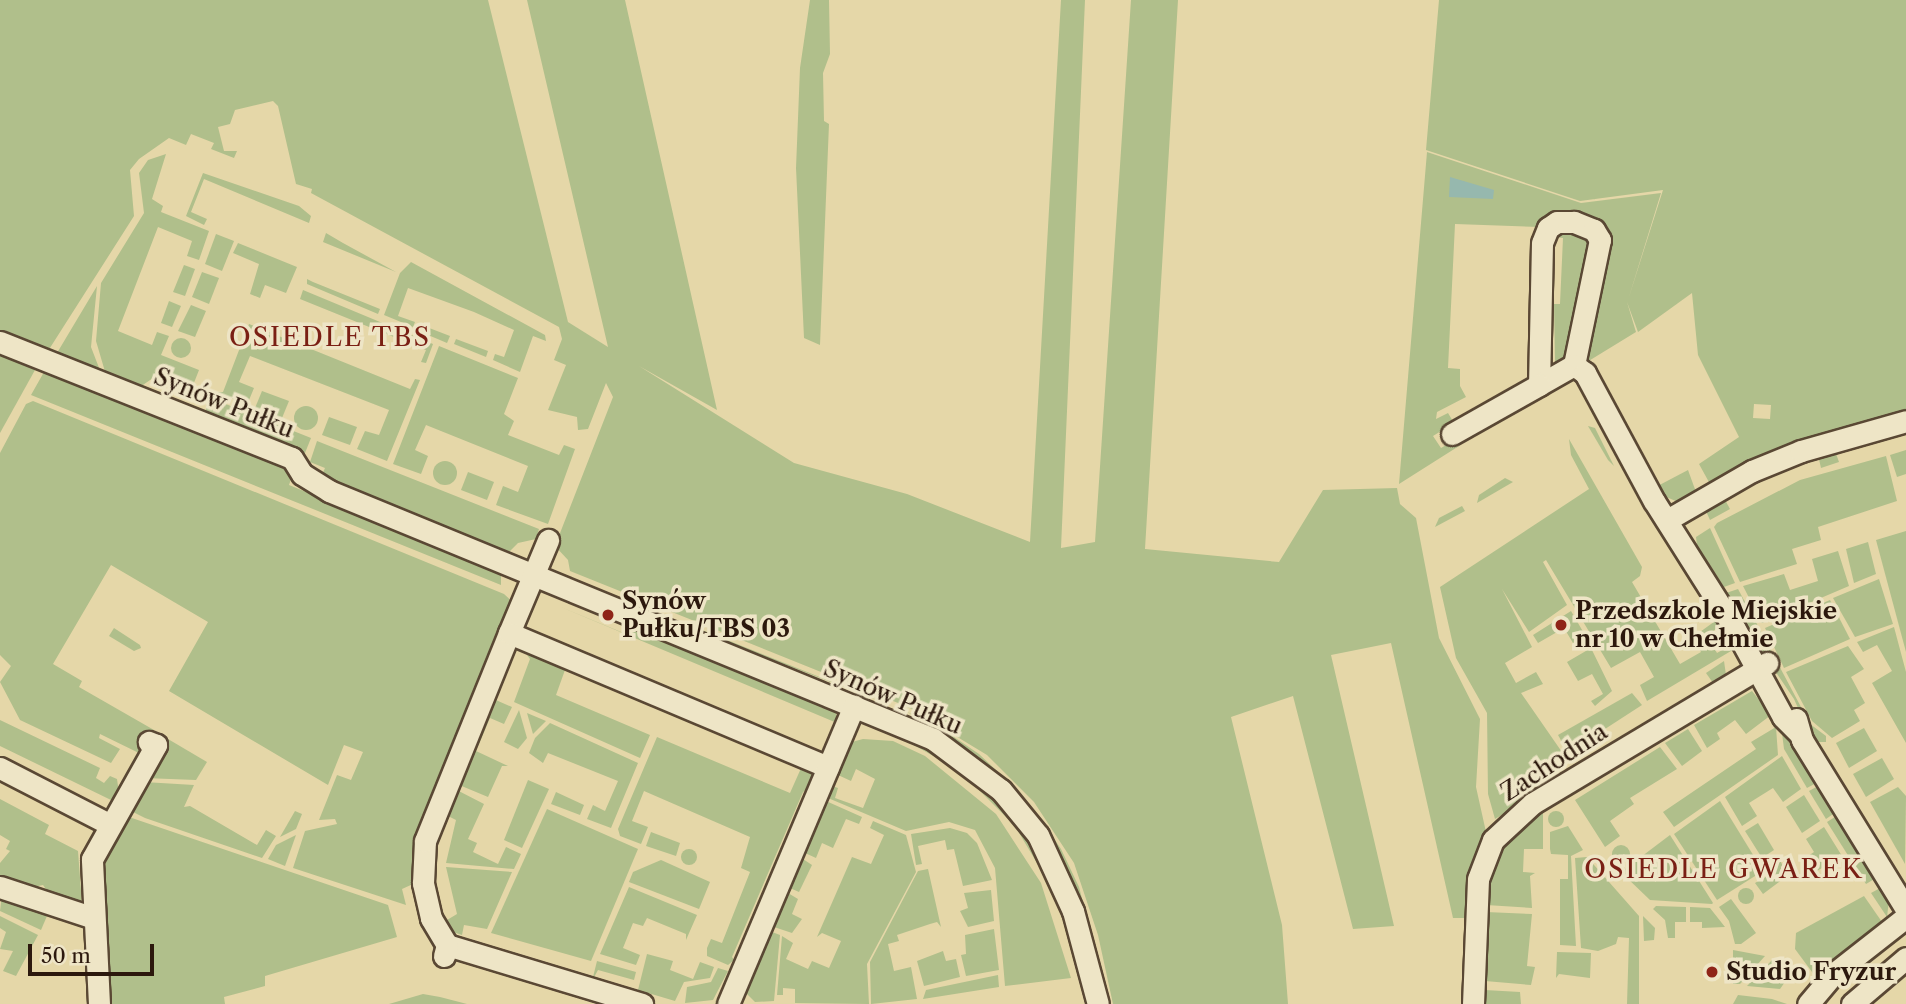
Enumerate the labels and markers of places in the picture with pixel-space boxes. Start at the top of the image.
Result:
place label: Synów Pułku/TBS 03 [622,587,790,643]
place label: Przedszkole Miejskie nr 10 w Chełmie [1575,597,1837,653]
marker: Synów Pułku/TBS 03 [600,607,616,623]
marker: Przedszkole Miejskie nr 10 w Chełmie [1553,617,1569,633]
place label: Studio Fryzur [1726,958,1896,986]
marker: Studio Fryzur [1704,964,1720,980]

